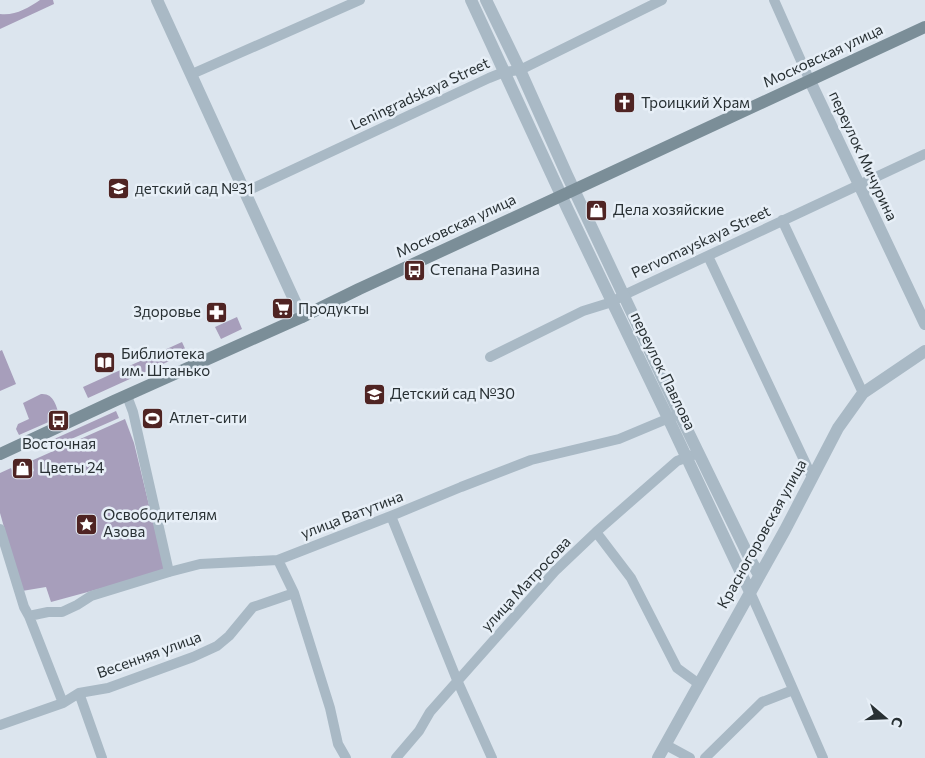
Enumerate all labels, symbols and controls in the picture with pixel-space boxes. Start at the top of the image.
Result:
street label: Московская улица [760,19,885,91]
street label: Leningradskaya Street [347,53,492,133]
street label: переулок Мичурина [826,88,902,223]
church icon: Троицкий Храм [613,91,637,115]
place label: Троицкий Храм [641,93,750,111]
school or university icon: детский сад №31 [107,177,131,201]
place label: детский сад №31 [135,179,254,197]
street label: Московская улица [393,189,518,261]
shop icon: Дела хозяйские [585,198,609,222]
place label: Дела хозяйские [613,200,724,218]
street label: Pervomayskaya Street [628,201,773,281]
bus stop icon: Степана Разина [402,258,426,282]
place label: Степана Разина [430,260,540,278]
supermarket icon: Продукты [270,297,294,321]
place label: Продукты [298,299,369,317]
pharmacy icon: Здоровье [205,300,229,324]
place label: Здоровье [133,302,201,320]
street label: переулок Павлова [628,309,700,432]
place label: Библиотека им. Штанько [121,344,210,379]
library icon: Библиотека им. Штанько [93,351,117,375]
school or university icon: Детский сад №30 [362,382,386,406]
place label: Детский сад №30 [390,384,515,402]
sports icon: Атлет-сити [141,406,165,430]
place label: Атлет-сити [169,408,247,426]
bus stop icon: Восточная [47,409,71,433]
place label: Восточная [22,434,96,452]
shop icon: Цветы 24 [11,456,35,480]
street label: Красногоровская улица [713,456,810,611]
place label: Цветы 24 [39,458,104,476]
street label: улица Ватутина [298,486,405,542]
place label: Освободителям Азова [103,505,217,540]
place icon: Освободителям Азова [75,512,99,536]
street label: улица Матросова [477,532,574,634]
street label: Весенняя улица [94,627,203,681]
north arrow [860,693,910,743]
text: С [888,715,907,730]

